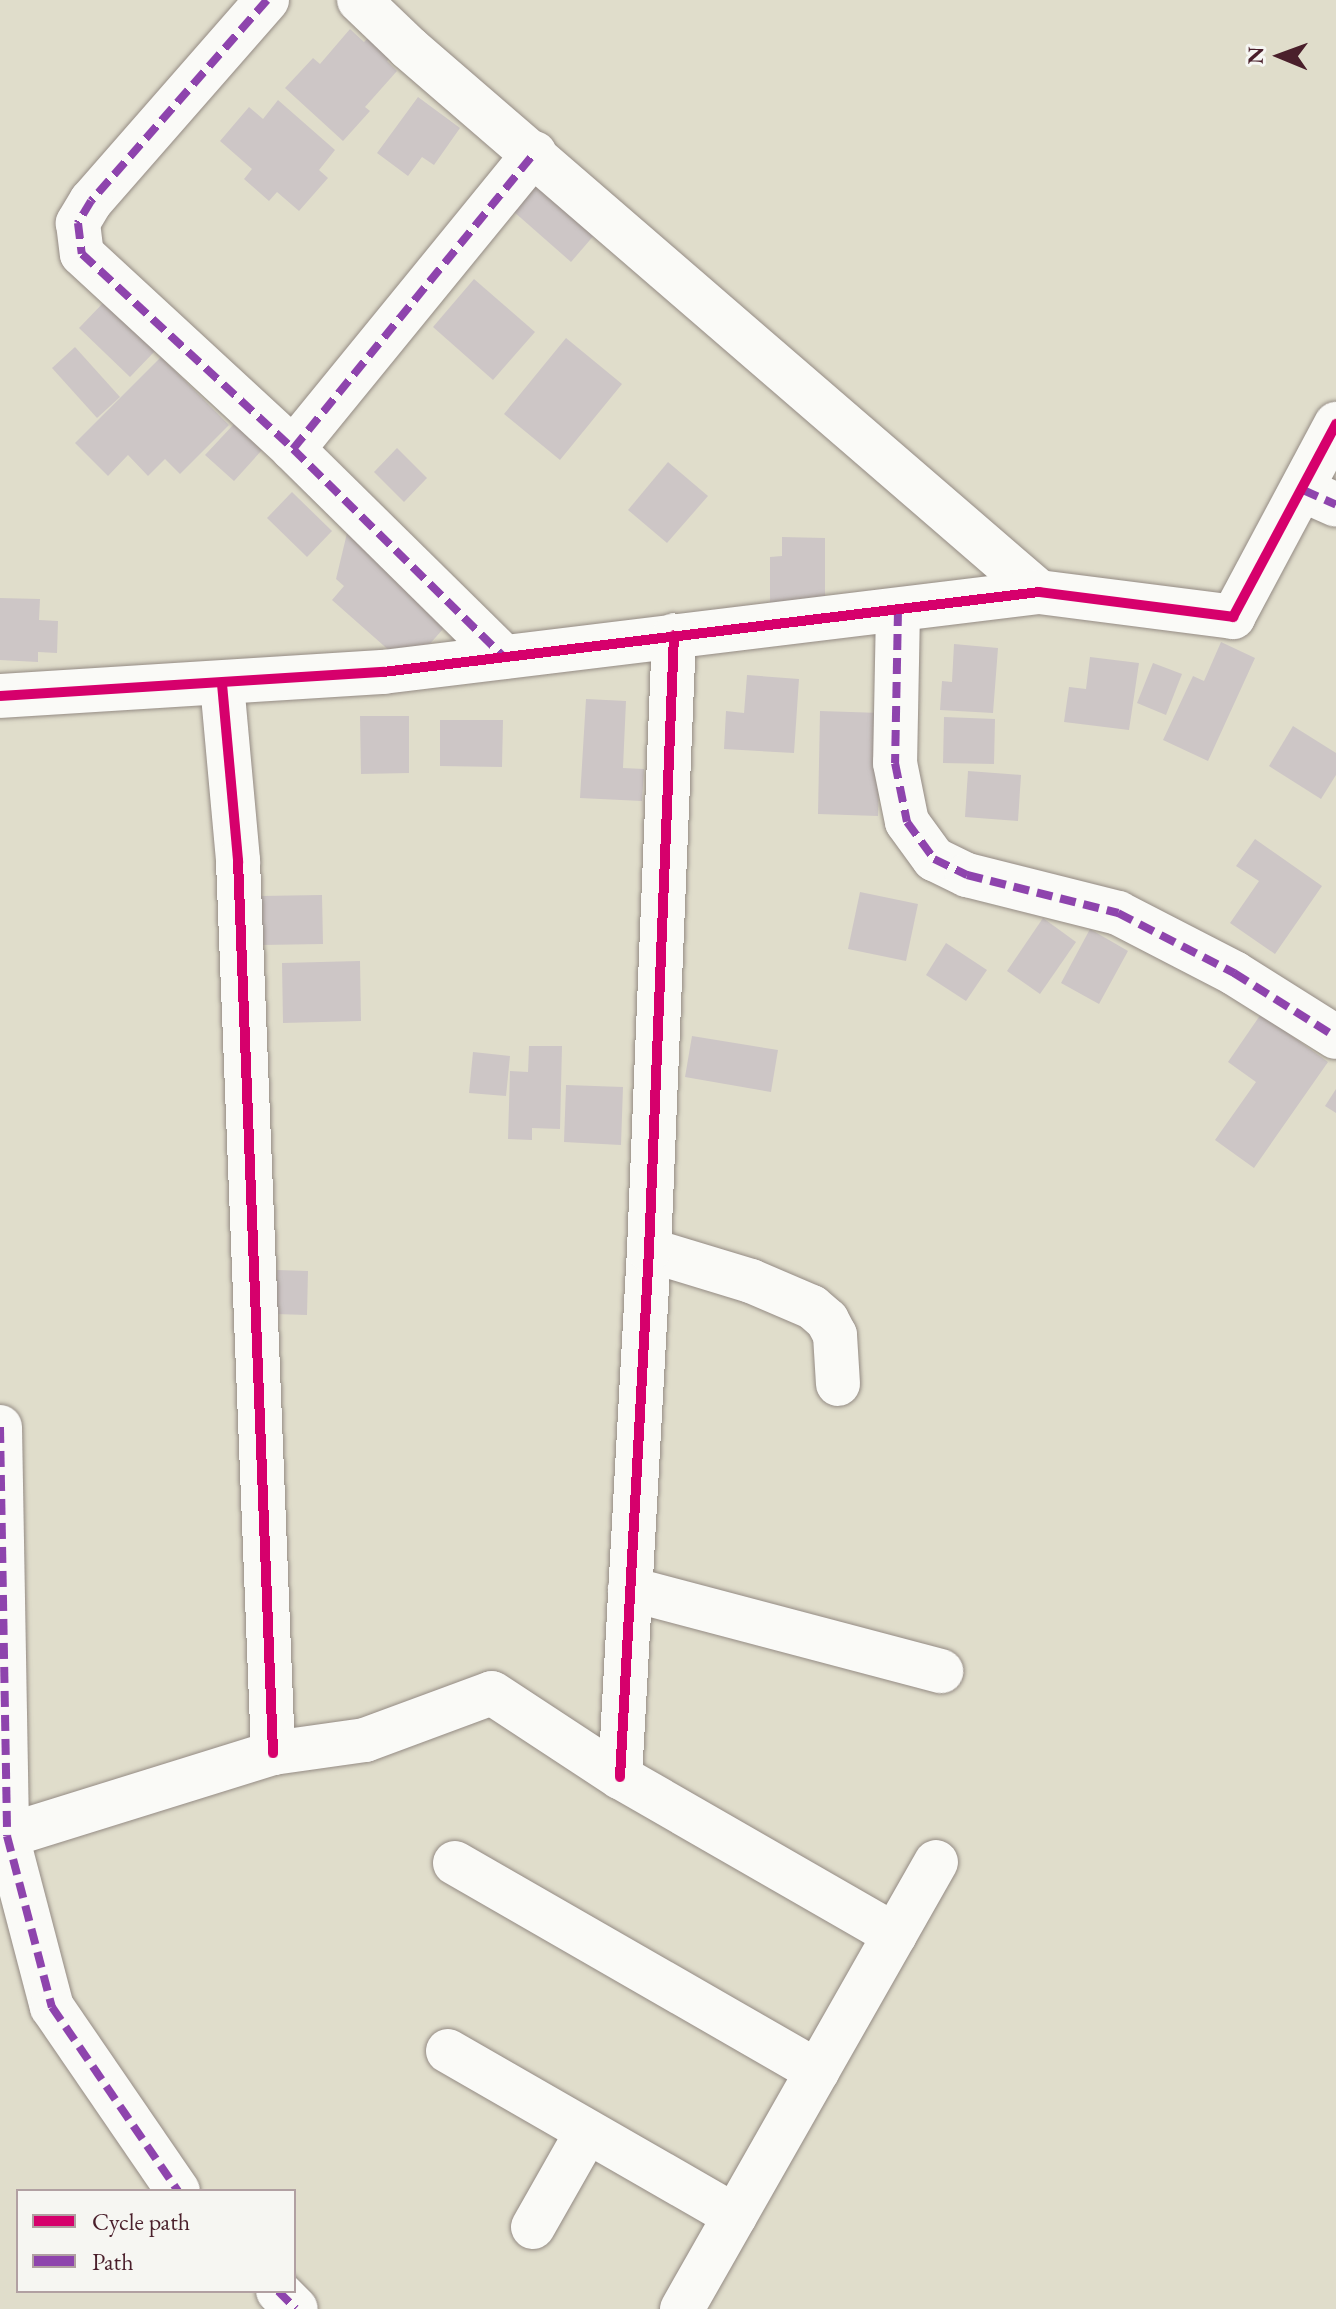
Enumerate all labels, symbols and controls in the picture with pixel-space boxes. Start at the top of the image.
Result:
north arrow [1240,16,1320,96]
text: N [1241,46,1270,65]
legend [16,2189,296,2293]
text: Cycle path [92,2206,190,2237]
text: Path [92,2246,134,2277]

